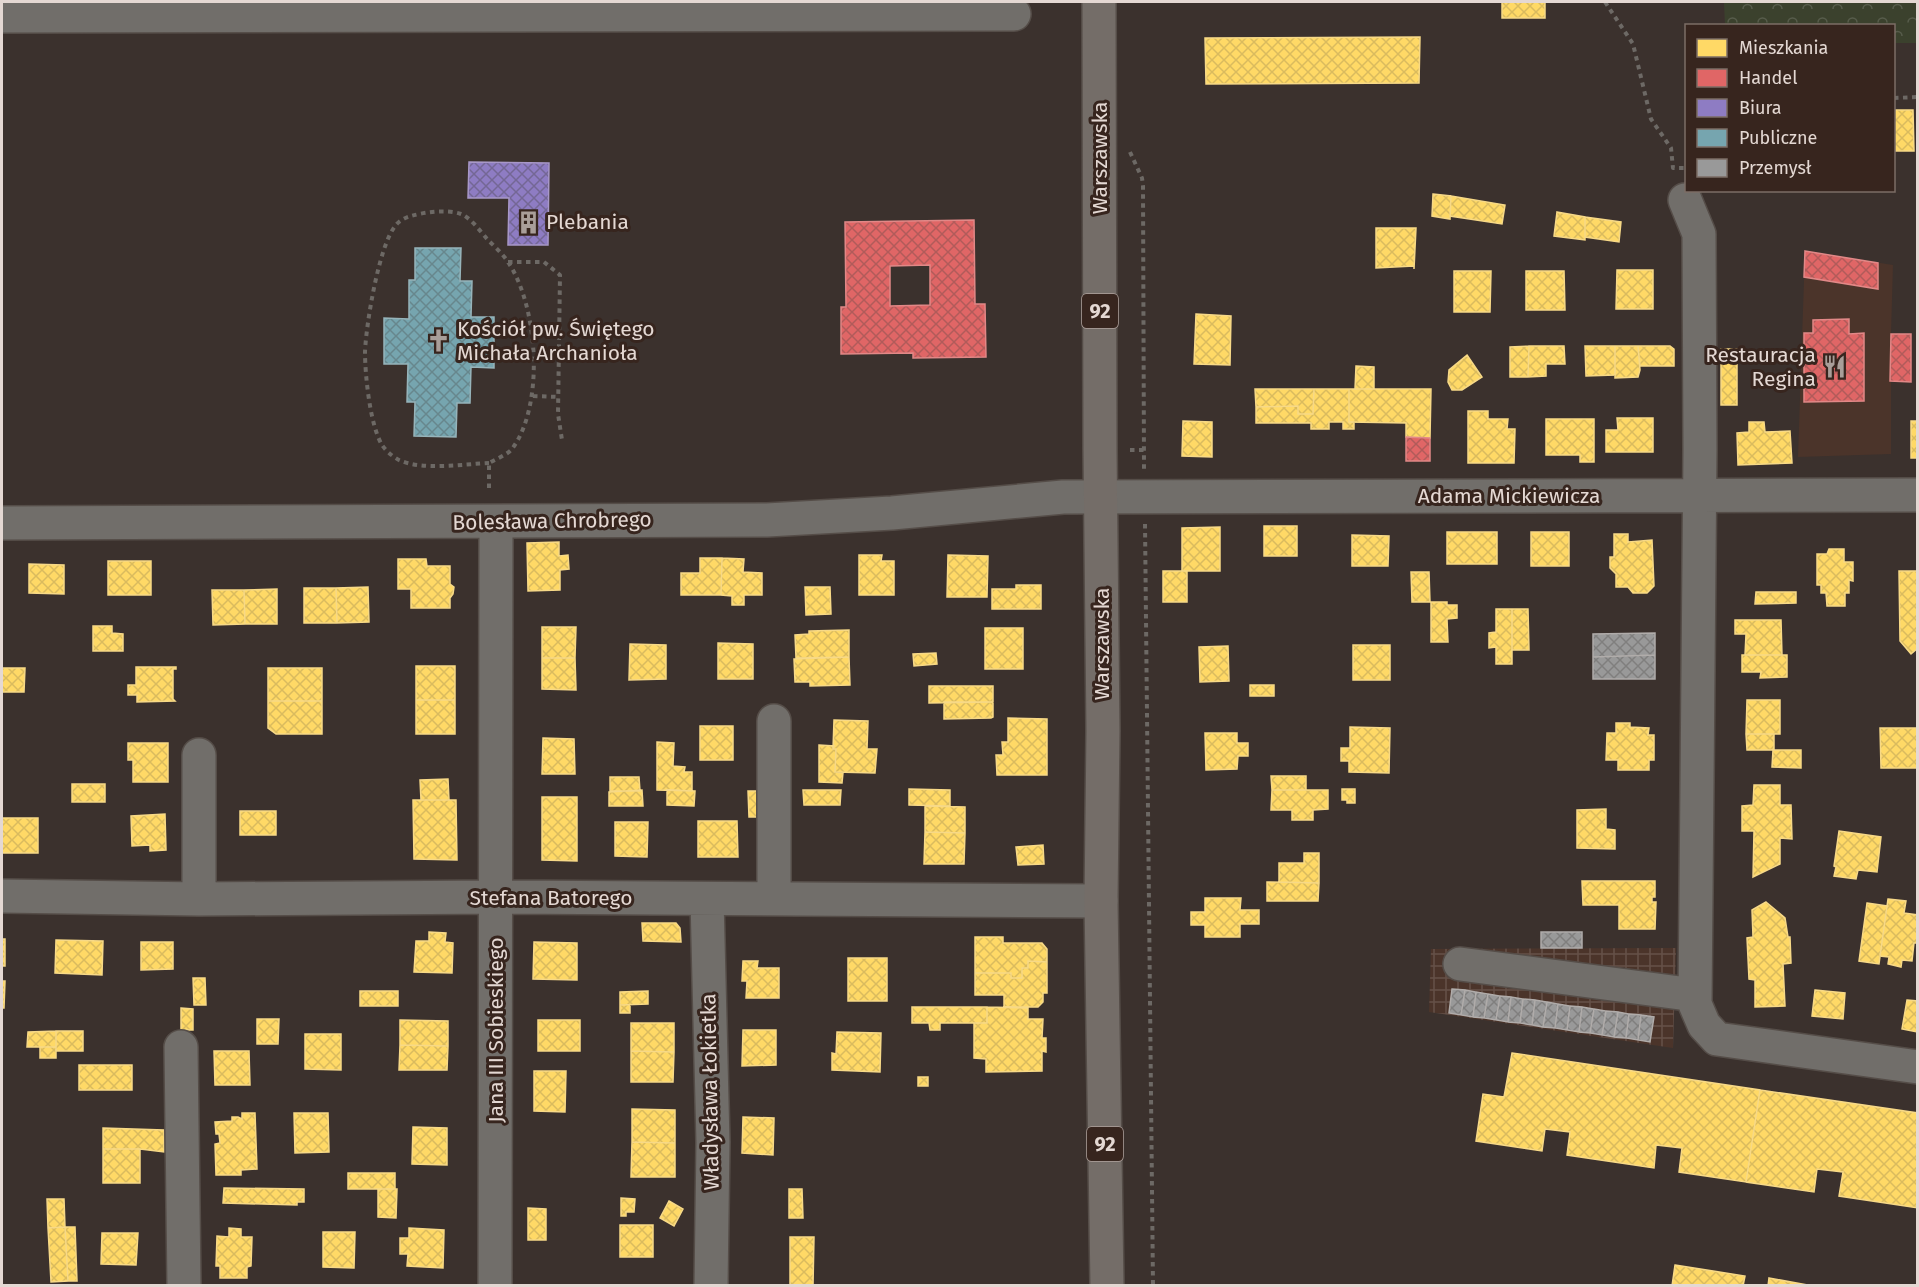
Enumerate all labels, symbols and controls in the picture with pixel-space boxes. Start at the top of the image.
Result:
legend [1685,24,1895,192]
text: Mieszkania [1739,37,1828,59]
text: Handel [1739,67,1797,89]
text: Biura [1739,97,1782,119]
street label: Warszawska [1087,102,1113,214]
text: Publiczne [1739,127,1817,149]
text: Przemysł [1739,157,1812,179]
building icon: Plebania [515,209,541,235]
place label: Plebania [546,209,629,235]
road number: 92 [1082,294,1118,328]
place label: Kościół pw. Świętego Michała Archanioła [457,316,655,366]
church icon: Kościół pw. Świętego Michała Archanioła [426,328,452,354]
place label: Restauracja Regina [1705,342,1816,392]
restaurant icon: Restauracja Regina [1821,354,1847,380]
street label: Adama Mickiewicza [1418,483,1600,509]
street label: Bolesława Chrobrego [452,506,652,536]
street label: Warszawska [1089,588,1115,700]
street label: Stefana Batorego [470,885,632,911]
street label: Jana III Sobieskiego [483,937,509,1123]
street label: Władysława Łokietka [695,993,725,1191]
road number: 92 [1087,1127,1123,1161]

